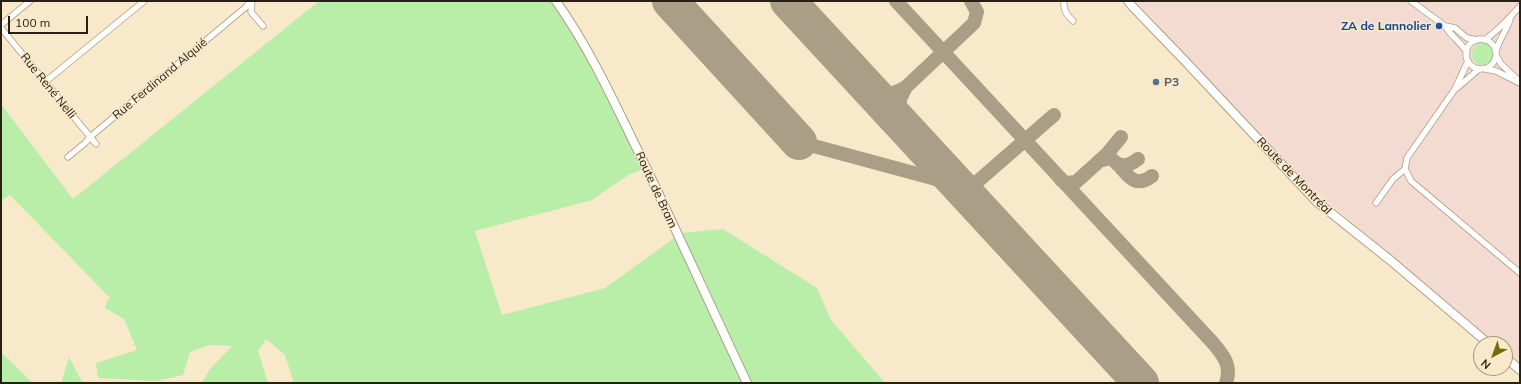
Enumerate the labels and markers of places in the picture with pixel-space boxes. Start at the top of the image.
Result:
place label: ZA de Lannolier [1341,19,1431,33]
marker: ZA de Lannolier [1434,21,1444,31]
place label: P3 [1164,75,1179,89]
marker: P3 [1151,77,1161,87]

